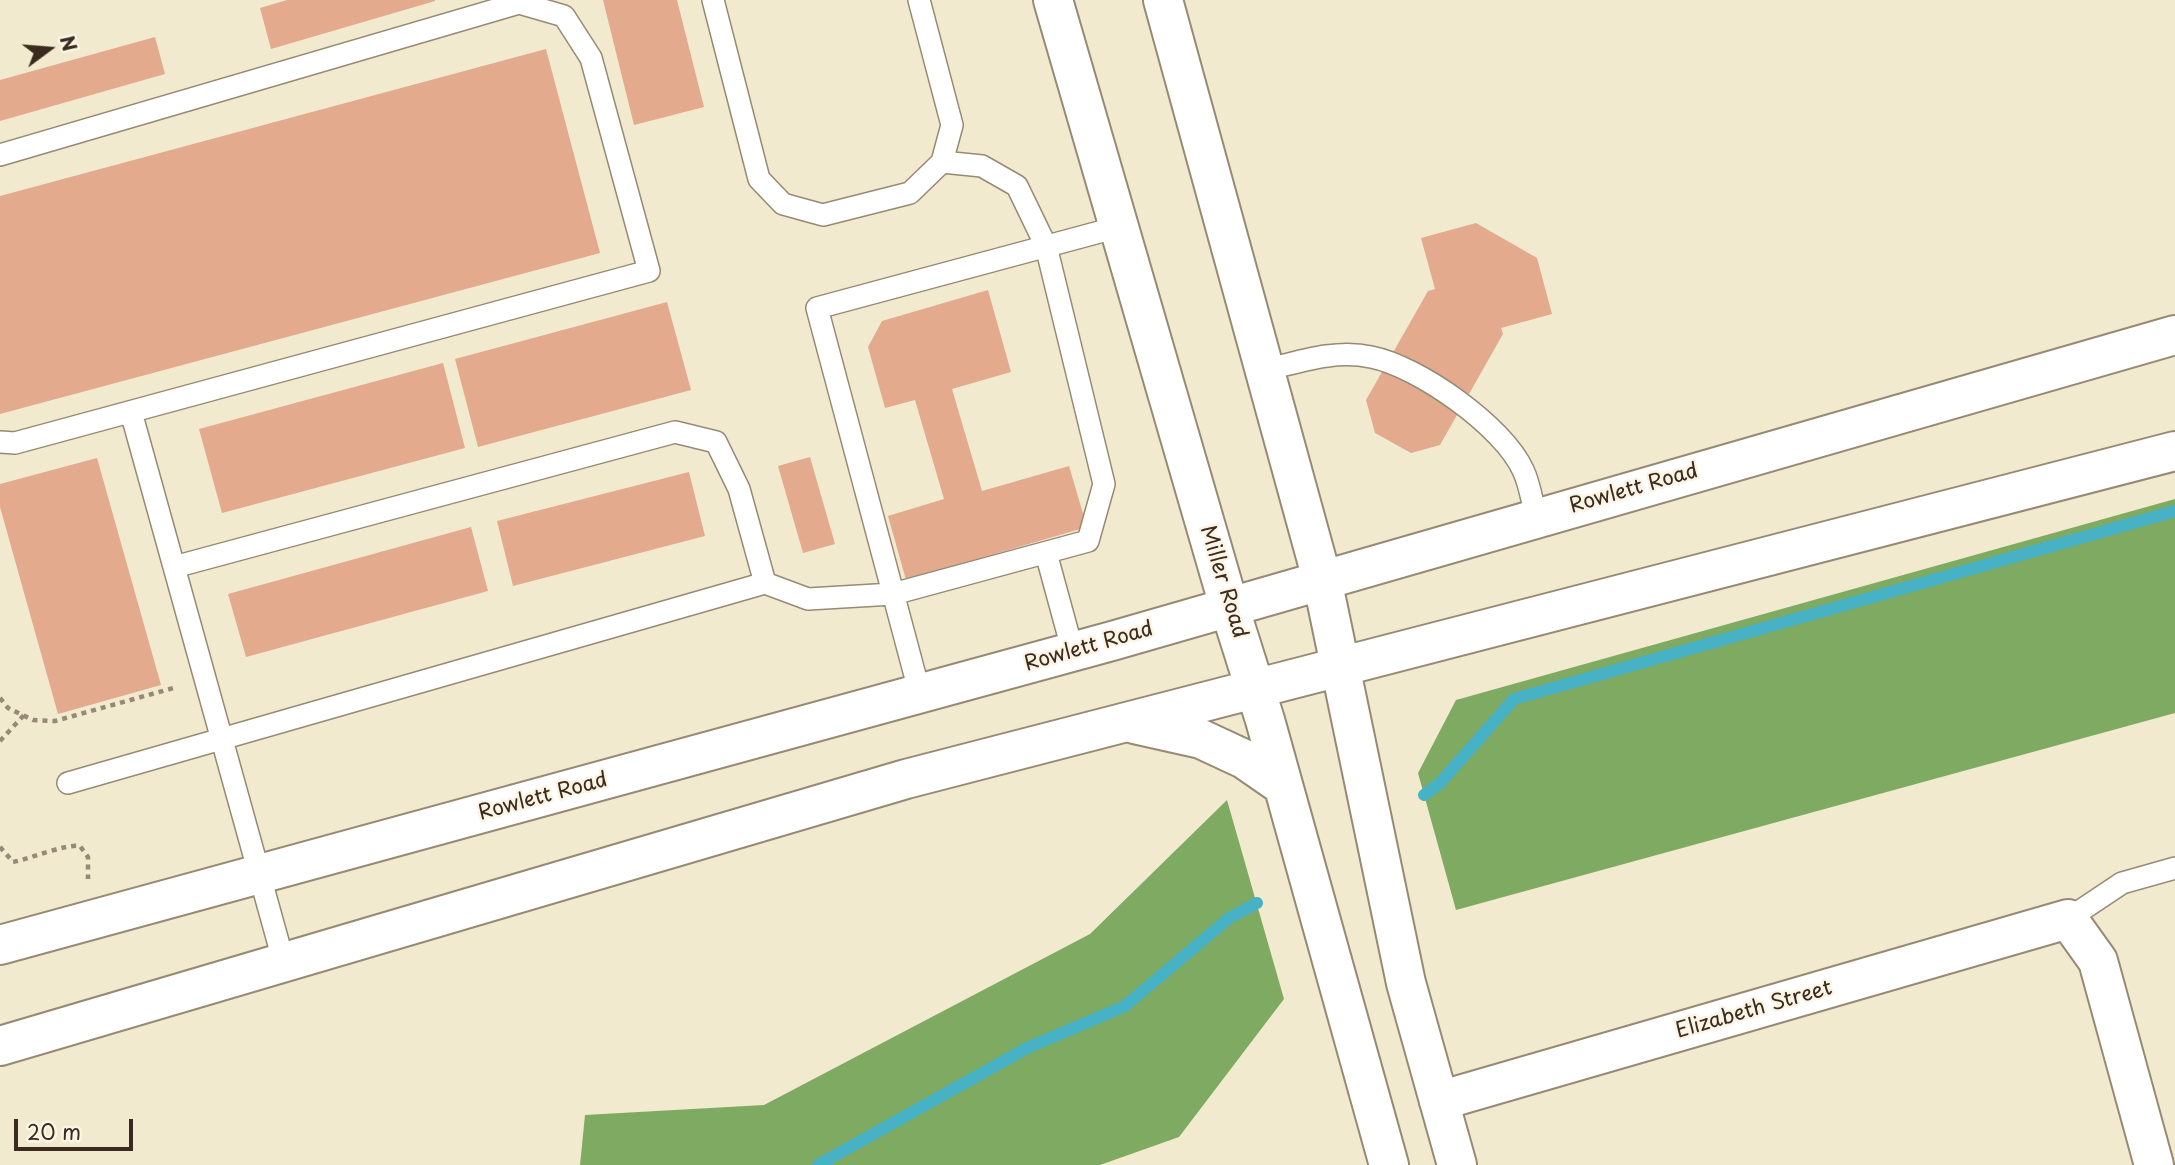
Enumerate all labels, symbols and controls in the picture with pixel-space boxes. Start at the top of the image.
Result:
north arrow [14,14,84,84]
text: N [54,32,85,54]
street label: Rowlett Road [1567,459,1701,519]
street label: Miller Road [1194,523,1252,641]
street label: Rowlett Road [1022,617,1156,677]
street label: Rowlett Road [476,768,610,826]
street label: Elizabeth Street [1673,976,1835,1044]
scale bar [18,1106,136,1150]
text: 20 m [27,1115,81,1147]

